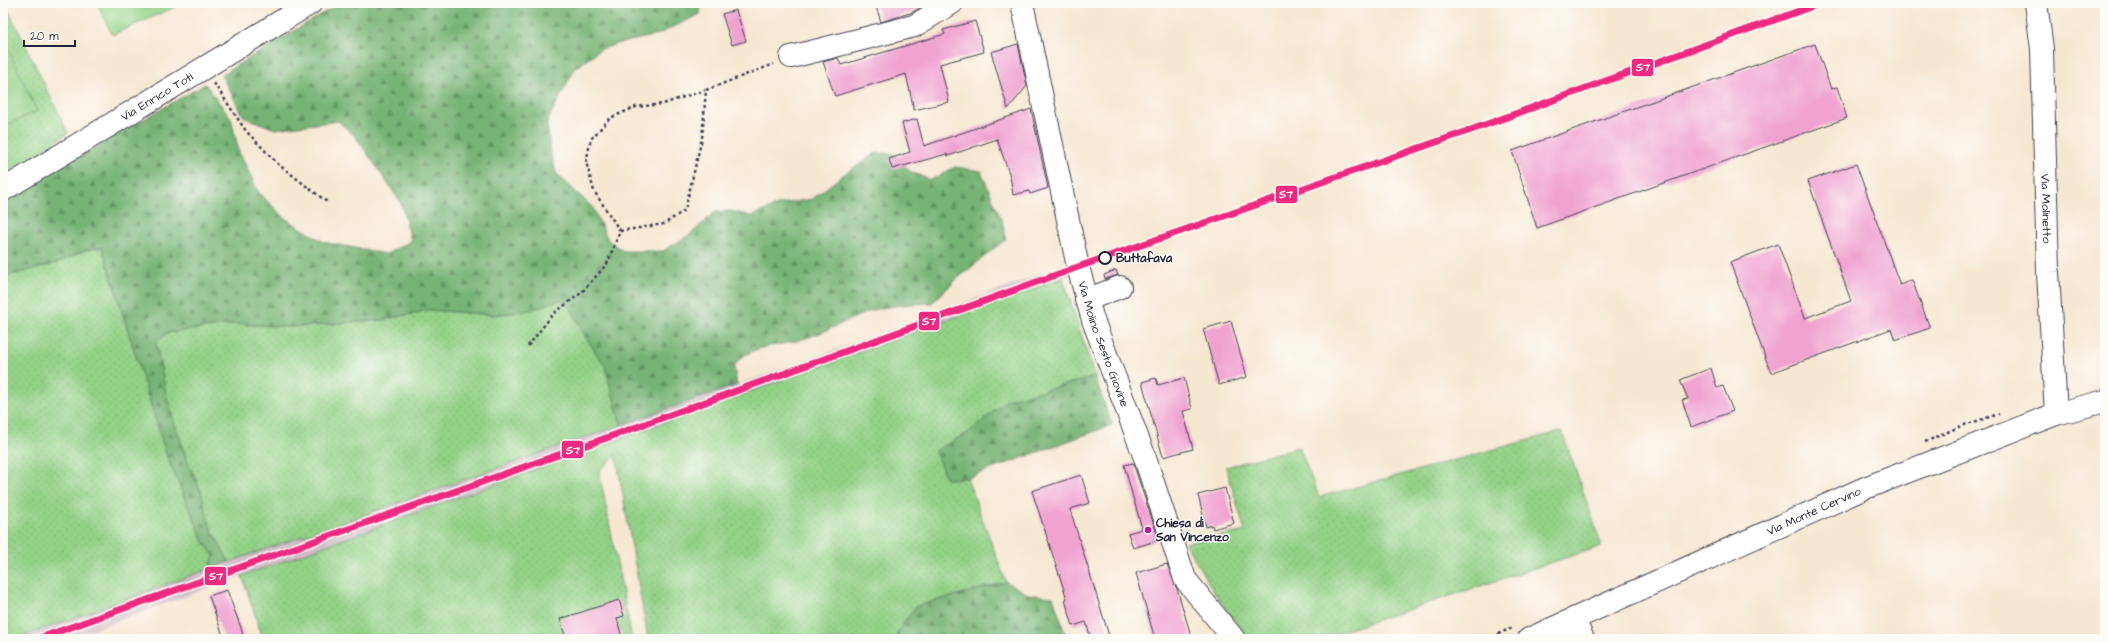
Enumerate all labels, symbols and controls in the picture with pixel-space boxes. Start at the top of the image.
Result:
scale bar [24,22,75,48]
text: 20 m [30,28,59,45]
line badge: S7 [1631,58,1654,77]
text: S7 [1635,60,1650,75]
street label: Via Enrico Toti [117,68,196,125]
street label: Via Molinetto [2037,174,2056,244]
line badge: S7 [1275,185,1298,204]
text: S7 [1278,187,1293,202]
place label: Buttafava [1116,250,1173,267]
marker: Buttafava [1098,251,1112,265]
street label: Via Molino Sesto Giovine [1074,279,1134,410]
line badge: S7 [918,311,940,331]
text: S7 [921,314,936,329]
line badge: S7 [561,440,584,459]
text: S7 [565,443,580,458]
street label: Via Monte Cervino [1764,482,1864,540]
place label: Chiesa di San Vincenzo [1155,515,1229,546]
marker: Chiesa di San Vincenzo [1143,525,1153,535]
line badge: S7 [204,566,227,586]
text: S7 [208,569,223,584]

